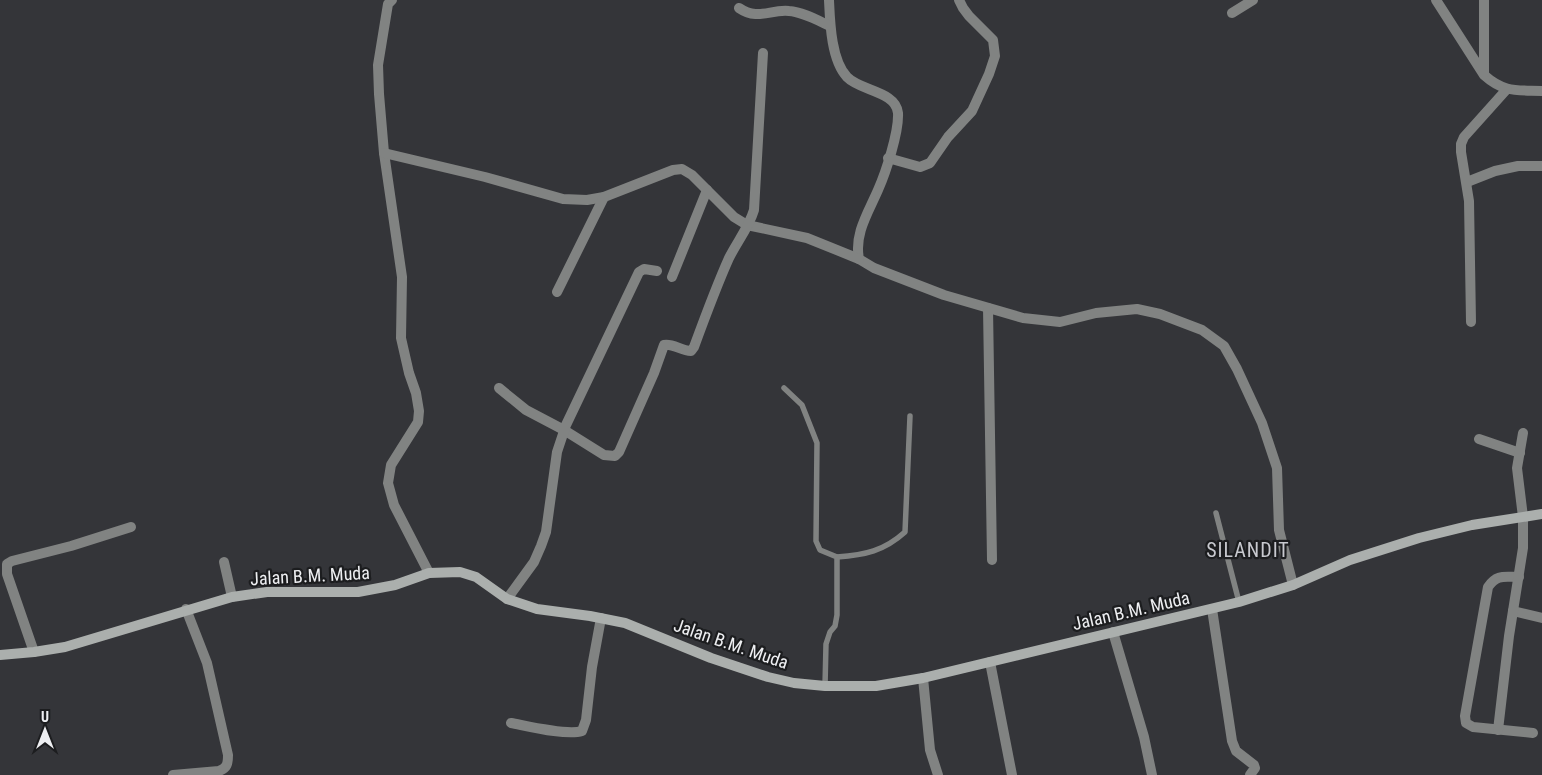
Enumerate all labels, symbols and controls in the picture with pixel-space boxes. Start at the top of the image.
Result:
district label: SILANDIT [1206,538,1290,562]
street label: Jalan B.M. Muda [250,562,370,589]
street label: Jalan B.M. Muda [1070,587,1192,634]
street label: Jalan B.M. Muda [671,614,791,673]
north arrow [20,705,70,755]
text: U [41,709,49,725]

